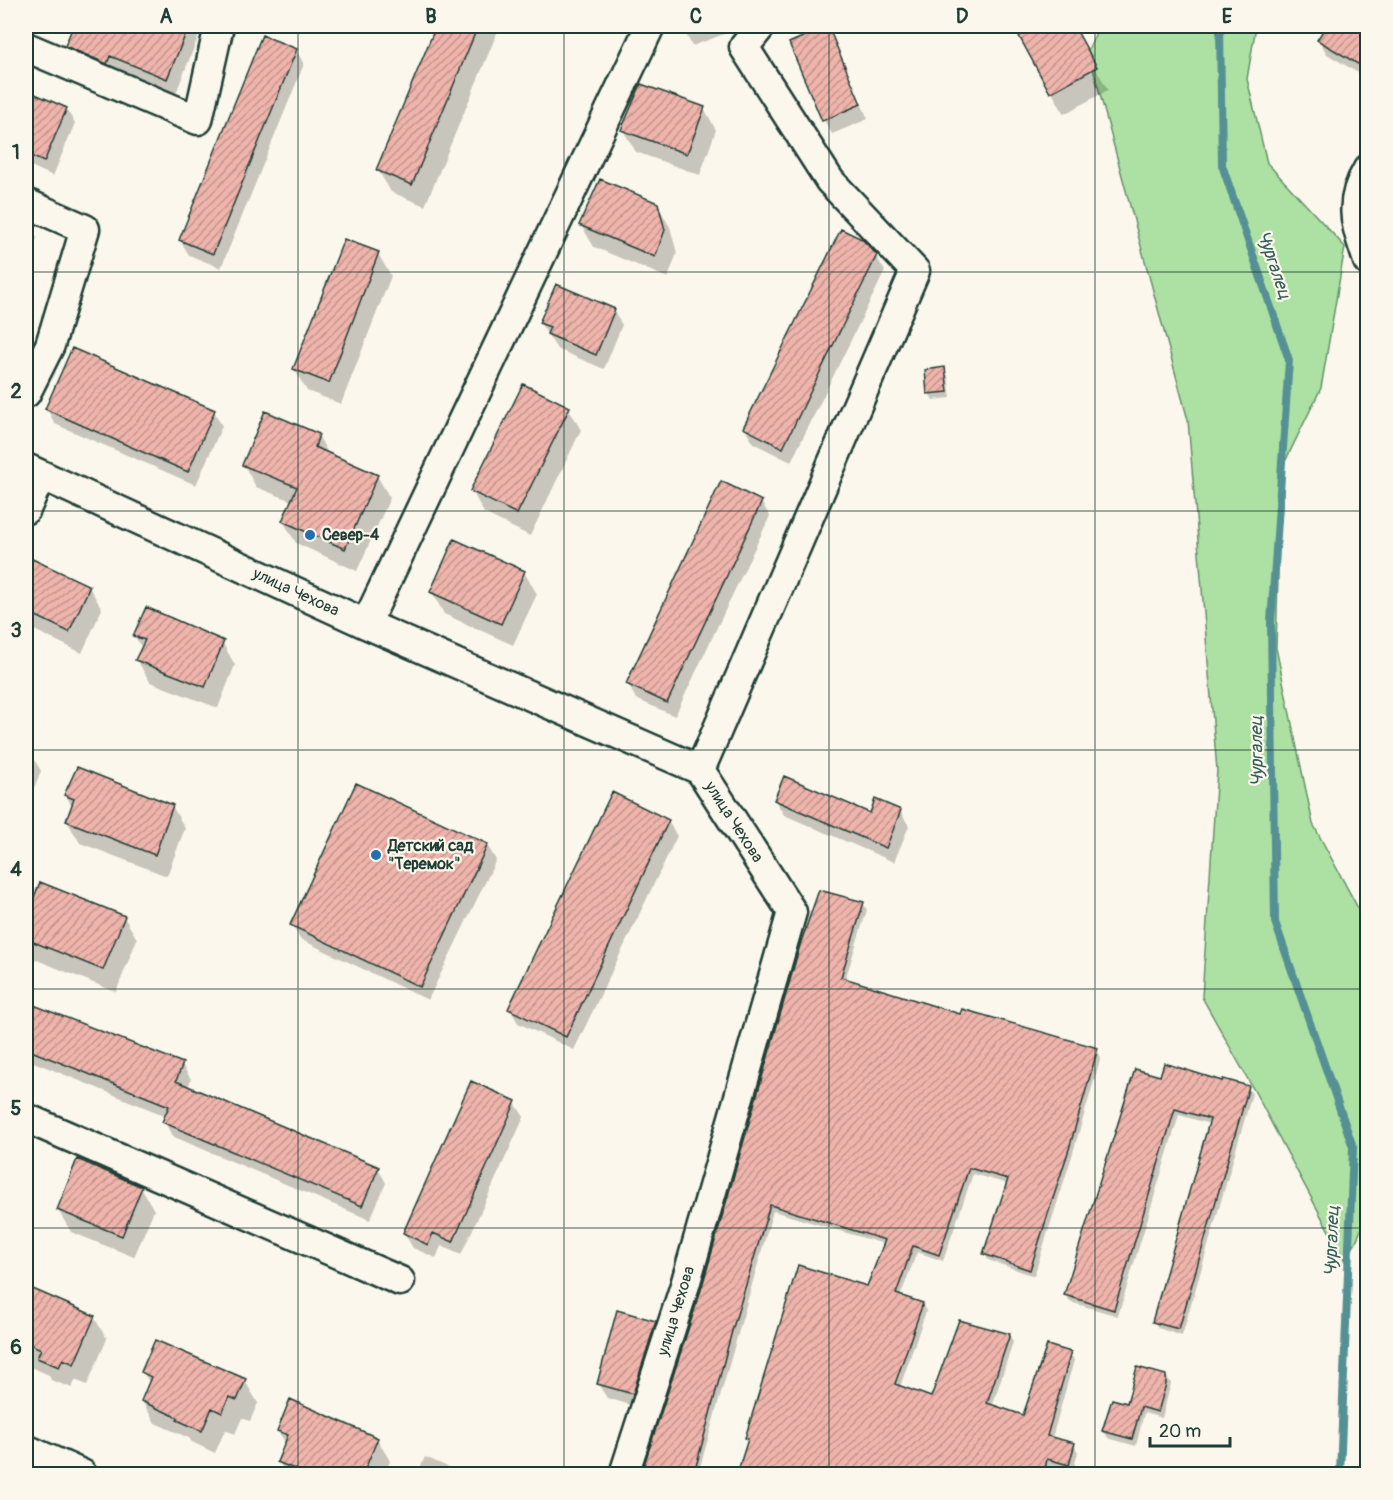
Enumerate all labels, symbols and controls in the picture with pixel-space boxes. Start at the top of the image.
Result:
text: A [160,4,173,29]
text: B [425,4,437,29]
text: C [690,4,702,29]
text: D [956,4,969,29]
text: E [1222,4,1233,29]
text: 1 [12,140,20,165]
water label: Чургалец [1252,228,1296,302]
text: 2 [10,379,22,404]
place label: Север-4 [322,525,380,545]
marker: Север-4 [303,528,317,542]
street label: улица Чехова [249,563,342,621]
text: 3 [10,618,22,643]
water label: Чургалец [1245,715,1269,787]
street label: улица Чехова [700,777,768,866]
place label: Детский сад "Теремок" [387,836,474,874]
marker: Детский сад "Теремок" [369,848,383,862]
text: 4 [10,857,22,882]
text: 5 [11,1096,22,1121]
water label: Чургалец [1319,1205,1345,1277]
street label: улица Чехова [653,1264,699,1359]
text: 6 [10,1335,22,1360]
scale bar [1150,1410,1230,1448]
text: 20 m [1159,1420,1201,1443]

